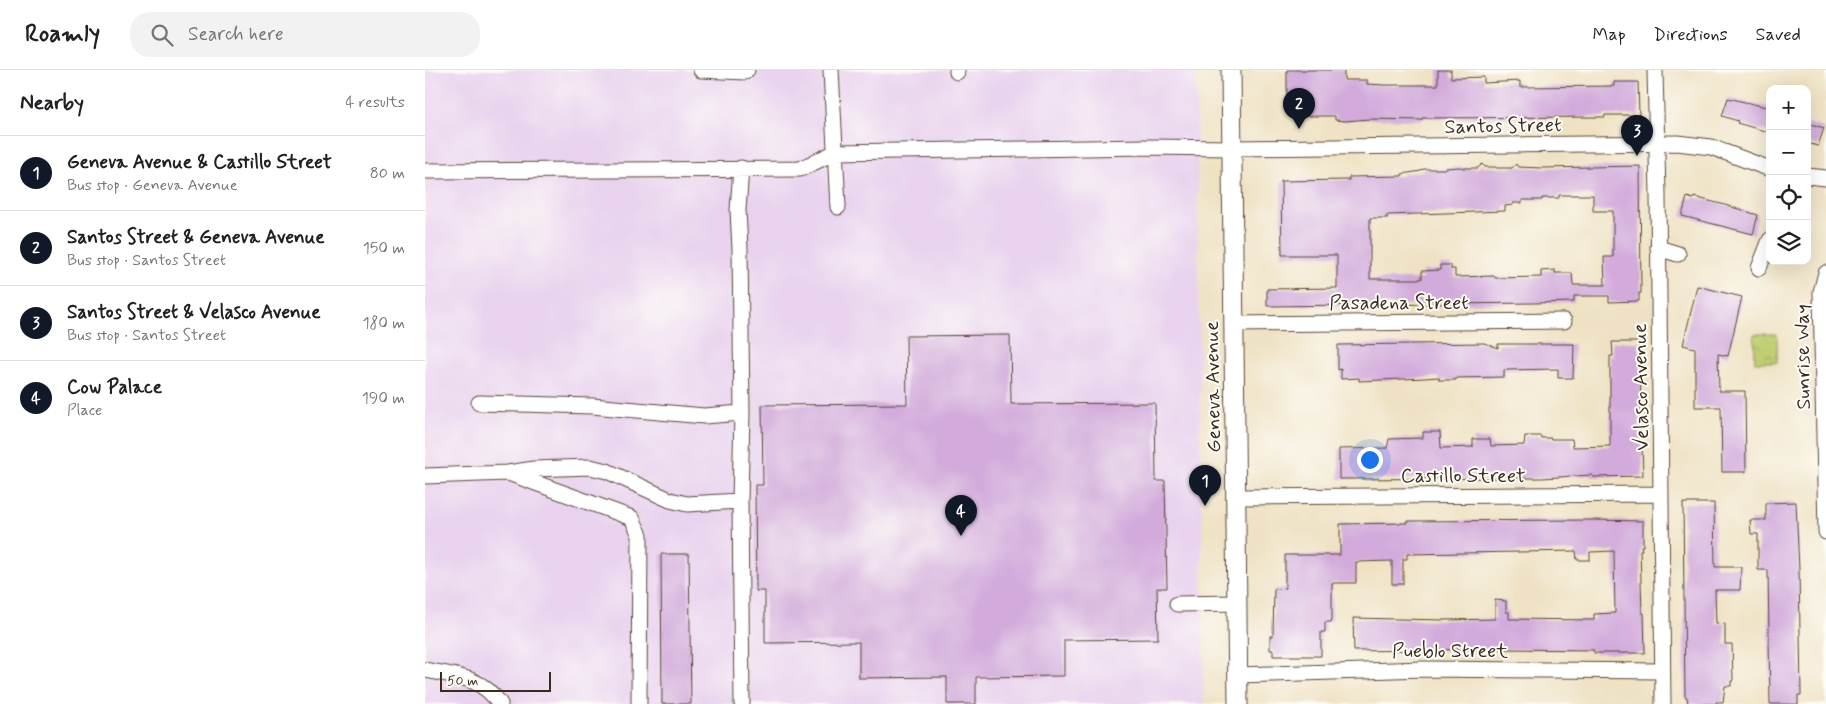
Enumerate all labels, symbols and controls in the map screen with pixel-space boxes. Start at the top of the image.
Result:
search box [130,12,480,57]
text: Roamly [25,19,100,50]
icon: search [148,21,176,49]
text: Search here [188,22,284,47]
text: Map [1593,23,1626,47]
text: Directions [1654,23,1728,47]
text: Saved [1756,23,1801,47]
map controls [1766,85,1811,265]
button: + [1766,85,1811,130]
pin: 2 [1283,88,1315,129]
text: Nearby [20,89,84,117]
text: 4 results [345,92,405,113]
street label: Santos Street [1444,112,1562,141]
pin: 3 [1621,115,1653,156]
button: − [1766,130,1811,175]
text: Geneva Avenue & Castillo Street [67,150,332,175]
text: 1 [32,163,40,184]
text: 80 m [370,163,405,184]
text: Bus stop · Geneva Avenue [67,175,238,196]
button: locate [1766,175,1811,220]
button: layers [1766,220,1811,265]
text: Santos Street & Geneva Avenue [67,225,325,250]
text: 2 [32,238,40,259]
text: 150 m [363,238,405,259]
text: Bus stop · Santos Street [67,250,226,271]
street label: Pasadena Street [1329,290,1469,317]
text: Santos Street & Velasco Avenue [67,300,320,325]
street label: Sunrise Way [1789,304,1818,410]
text: 3 [32,313,40,334]
text: 180 m [362,313,405,334]
street label: Geneva Avenue [1199,321,1228,453]
street label: Velasco Avenue [1627,323,1656,451]
text: Bus stop · Santos Street [67,325,226,346]
text: Cow Palace [67,375,162,400]
text: 4 [31,388,41,409]
text: 190 m [362,388,405,409]
text: Place [67,400,102,421]
your location [1357,447,1383,473]
street label: Castillo Street [1401,463,1525,490]
pin: 1 [1189,465,1221,506]
pin: 4 [945,495,977,536]
street label: Pueblo Street [1392,638,1508,665]
scale bar [440,669,551,692]
text: 50 m [447,672,478,690]

